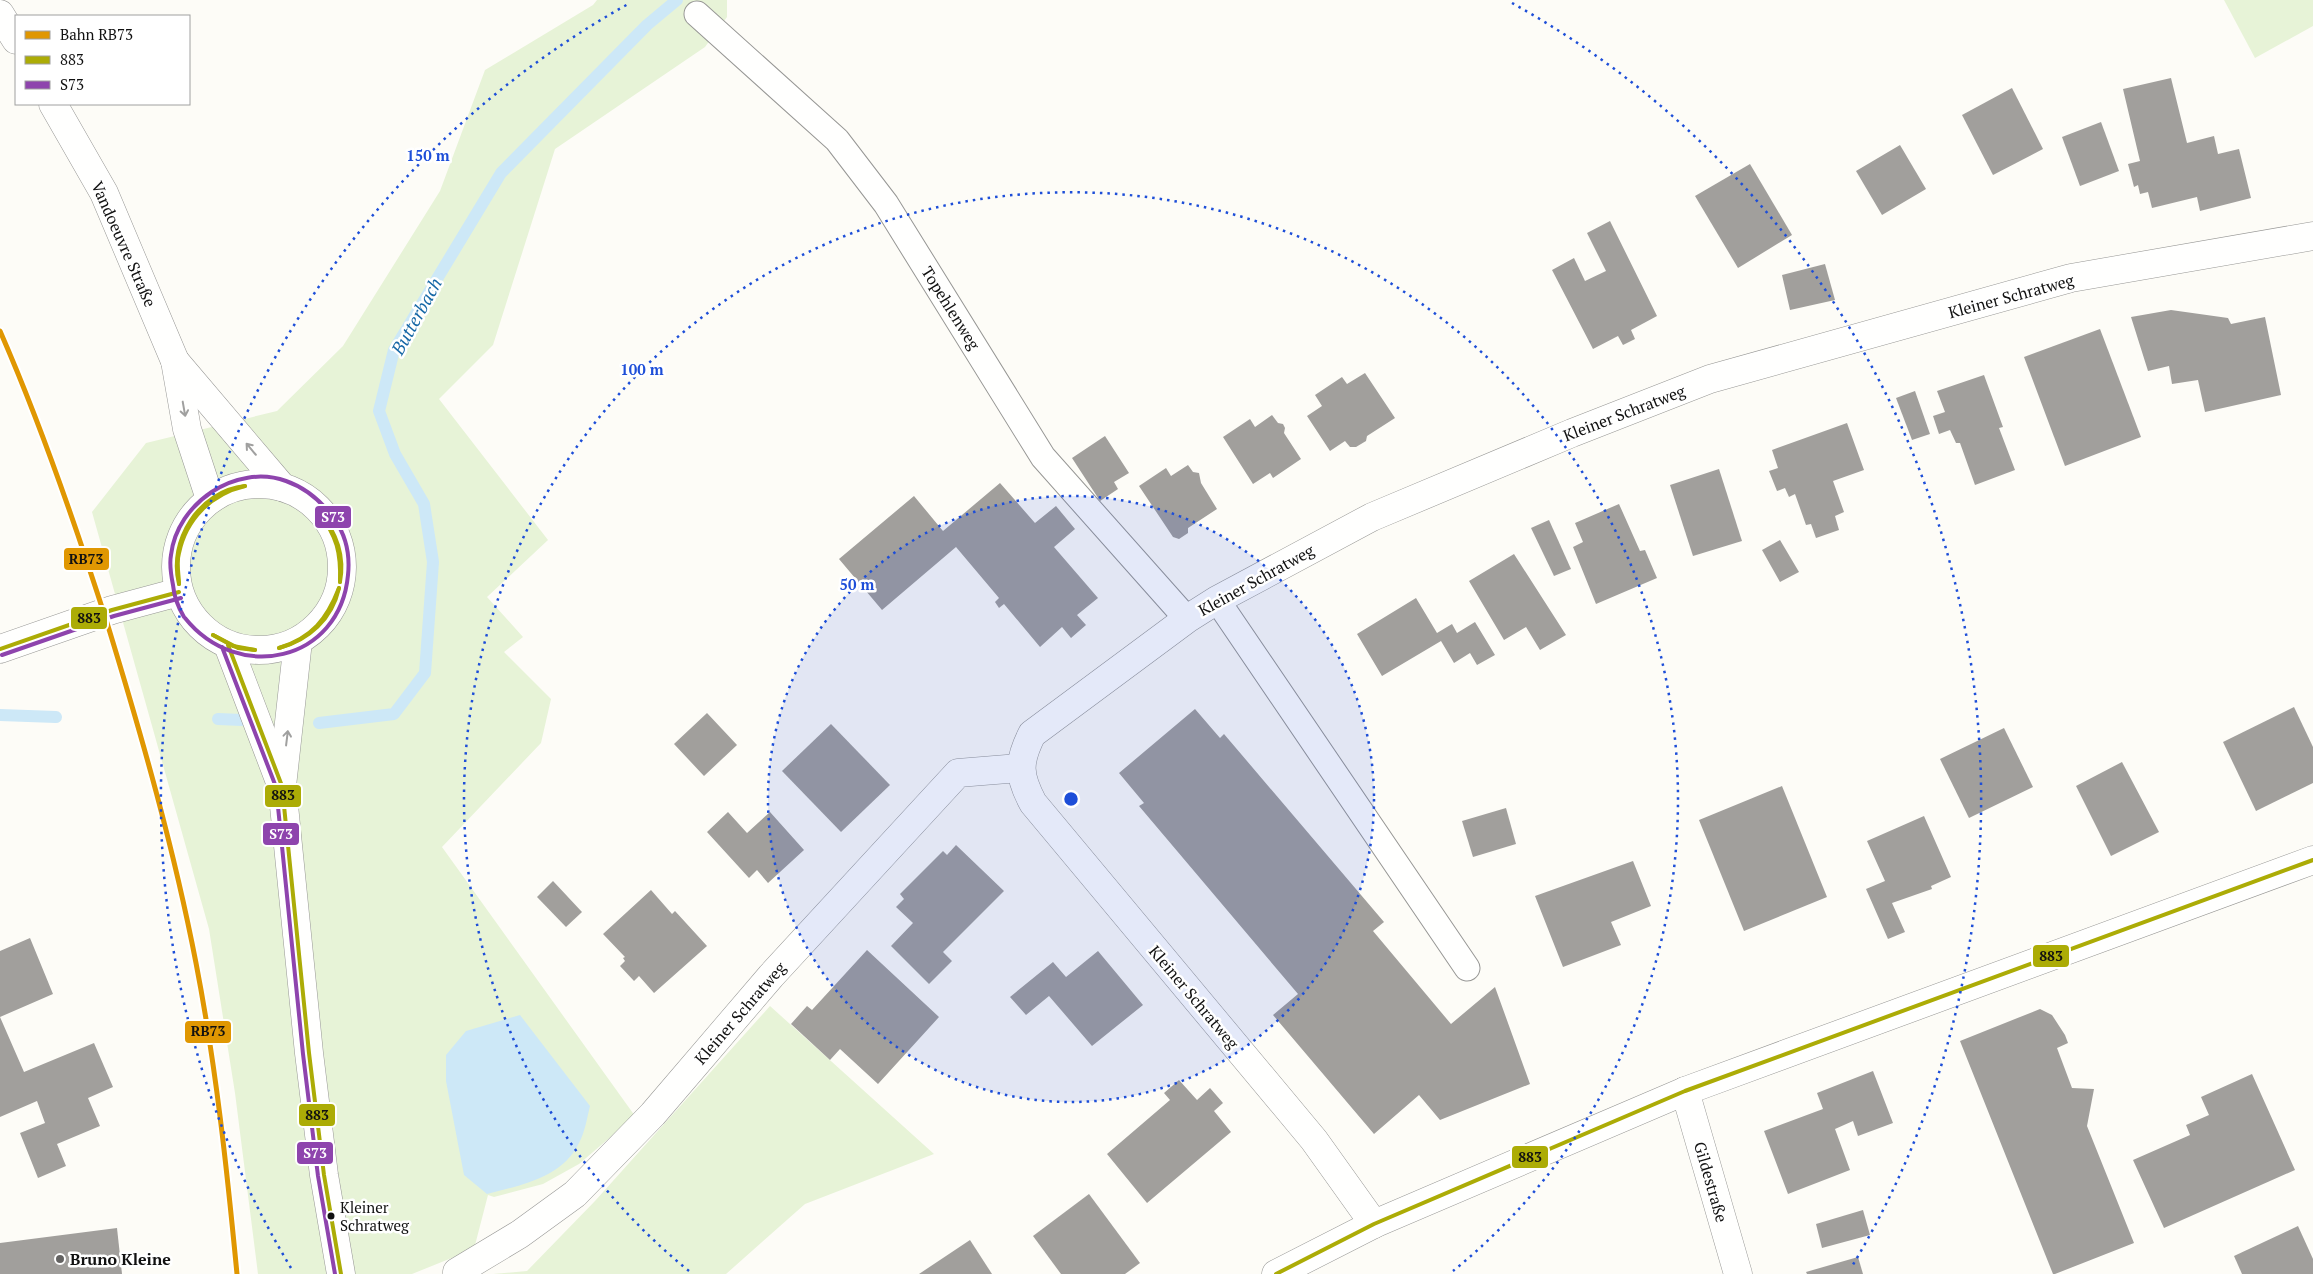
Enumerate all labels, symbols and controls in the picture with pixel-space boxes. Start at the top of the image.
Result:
legend [15,15,190,105]
text: Bahn RB73 [60,24,133,44]
text: 883 [60,49,84,69]
text: S73 [60,74,84,94]
text: 150 m [406,145,450,165]
street label: Vandoeuvre Straße [86,178,162,310]
street label: Topehlenweg [917,262,986,354]
street label: Kleiner Schratweg [1946,269,2077,323]
water label: Butterbach [385,273,447,360]
text: 100 m [620,359,664,379]
street label: Kleiner Schratweg [1560,379,1689,446]
one-way arrow [179,401,189,417]
one-way arrow [245,443,256,456]
line badge: S73 [314,505,352,529]
text: S73 [321,507,345,526]
street label: Kleiner Schratweg [1194,539,1318,621]
line badge: RB73 [63,547,110,571]
text: RB73 [69,549,103,568]
text: 50 m [840,574,875,594]
line badge: 883 [70,606,108,630]
text: 883 [77,608,101,627]
one-way arrow [282,730,292,746]
line badge: 883 [264,784,302,808]
text: 883 [271,785,295,804]
centre of rings [1062,790,1080,808]
line badge: S73 [262,822,300,846]
text: S73 [269,824,293,843]
street label: Kleiner Schratweg [1144,940,1244,1054]
line badge: 883 [2032,944,2070,968]
text: 883 [2039,946,2063,965]
street label: Kleiner Schratweg [689,957,791,1069]
line badge: RB73 [184,1020,232,1044]
text: RB73 [191,1021,225,1040]
line badge: 883 [298,1103,336,1127]
text: 883 [305,1105,329,1124]
street label: Gildestraße [1689,1139,1733,1225]
line badge: S73 [296,1141,334,1165]
text: S73 [303,1143,327,1162]
line badge: 883 [1511,1145,1549,1169]
text: 883 [1518,1147,1542,1166]
place label: Kleiner Schratweg [340,1197,410,1235]
marker: Kleiner Schratweg [326,1211,336,1221]
place label: Bruno Kleine [70,1248,171,1270]
marker: Bruno Kleine [54,1253,66,1265]

